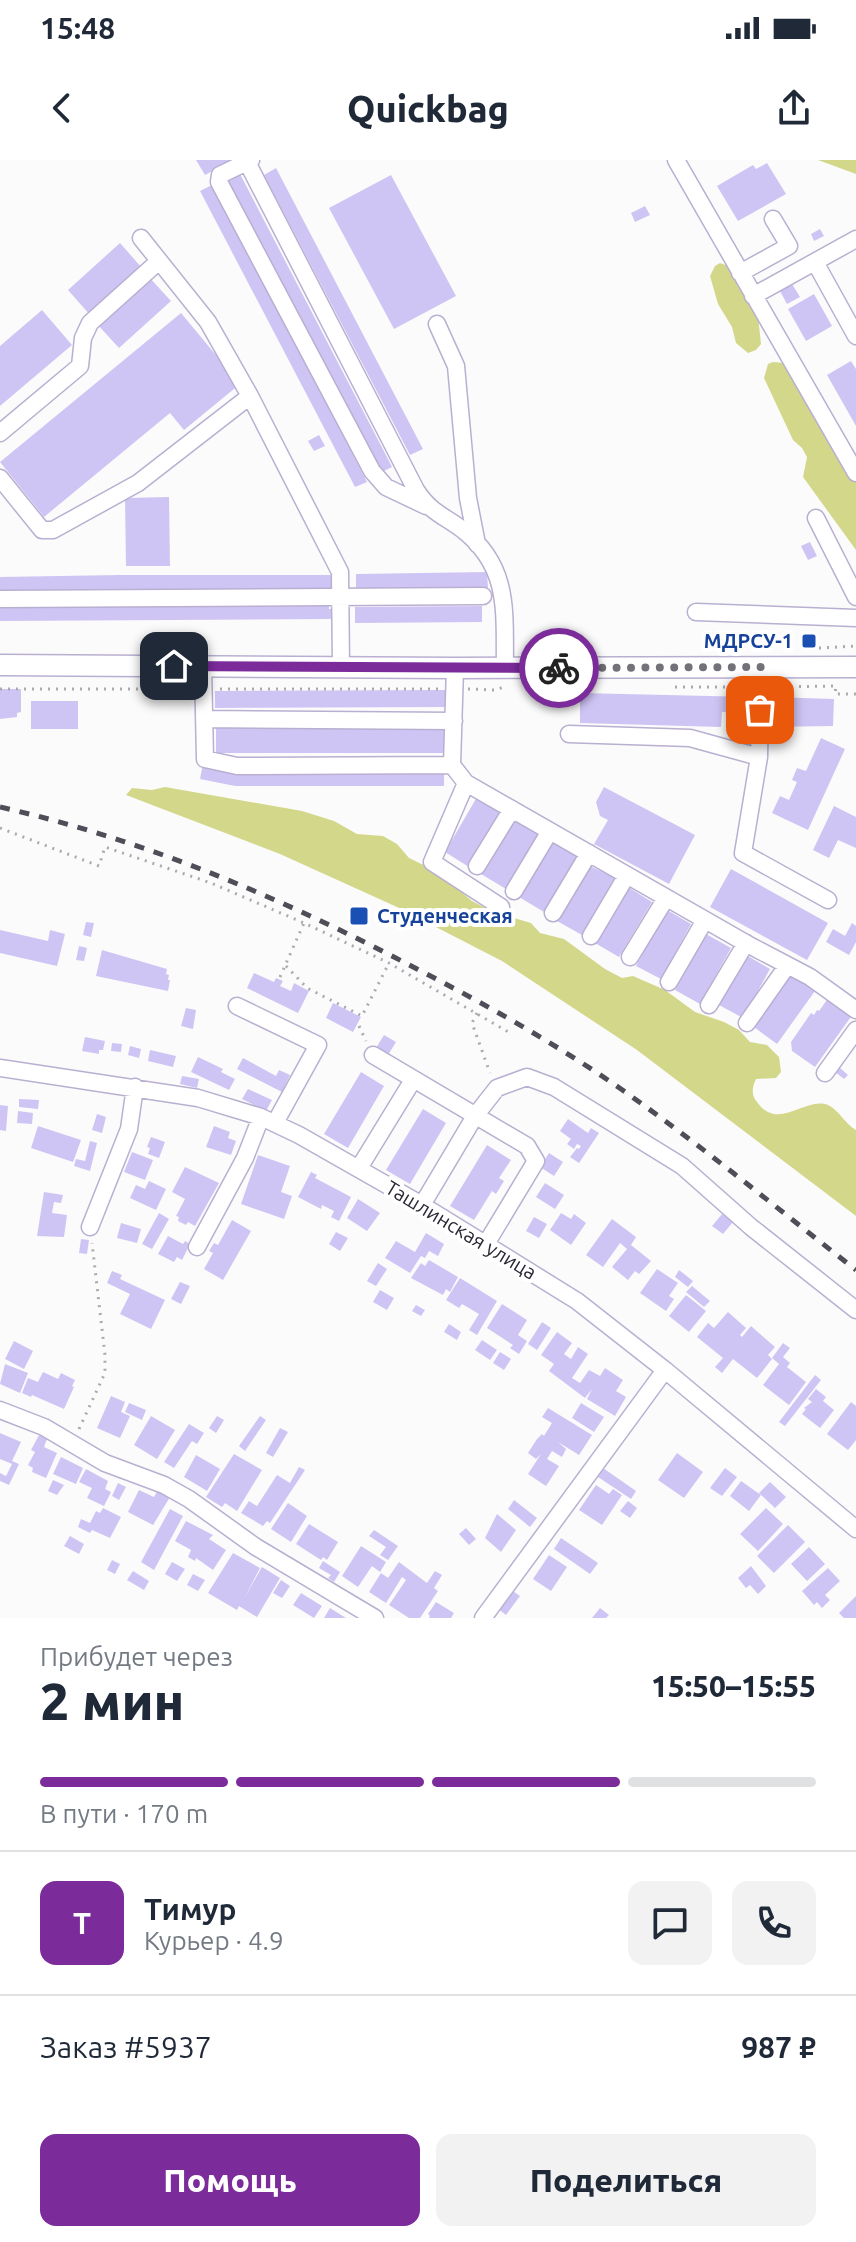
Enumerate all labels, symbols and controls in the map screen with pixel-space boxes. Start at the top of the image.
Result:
text: 15:48 [40,11,115,45]
icon: back [40,86,84,130]
icon: share [772,86,816,130]
text: Quickbag [347,88,509,129]
courier [519,628,599,708]
place label: МДРСУ-1 [704,629,793,652]
pin [140,632,208,700]
marker: МДРСУ-1 [800,632,818,650]
icon: home [152,644,196,688]
icon: bike [537,646,581,690]
pin [726,676,794,744]
icon: bag [738,688,782,732]
place label: Студенческая [377,904,513,927]
marker: Студенческая [348,905,370,927]
street label: Ташлинская улица [382,1175,541,1284]
text: Прибудет через [40,1642,233,1671]
text: 15:50–15:55 [651,1669,816,1703]
text: 2 мин [40,1672,184,1730]
text: В пути · 170 m [40,1799,208,1828]
button: chat [628,1881,712,1965]
button: phone [732,1881,816,1965]
text: Тимур [144,1892,236,1926]
text: Т [73,1906,91,1940]
text: Курьер · 4.9 [144,1926,284,1955]
text: Заказ #5937 [40,2030,212,2064]
text: 987 ₽ [741,2030,816,2064]
button: Помощь [40,2134,420,2226]
button: Поделиться [436,2134,816,2226]

